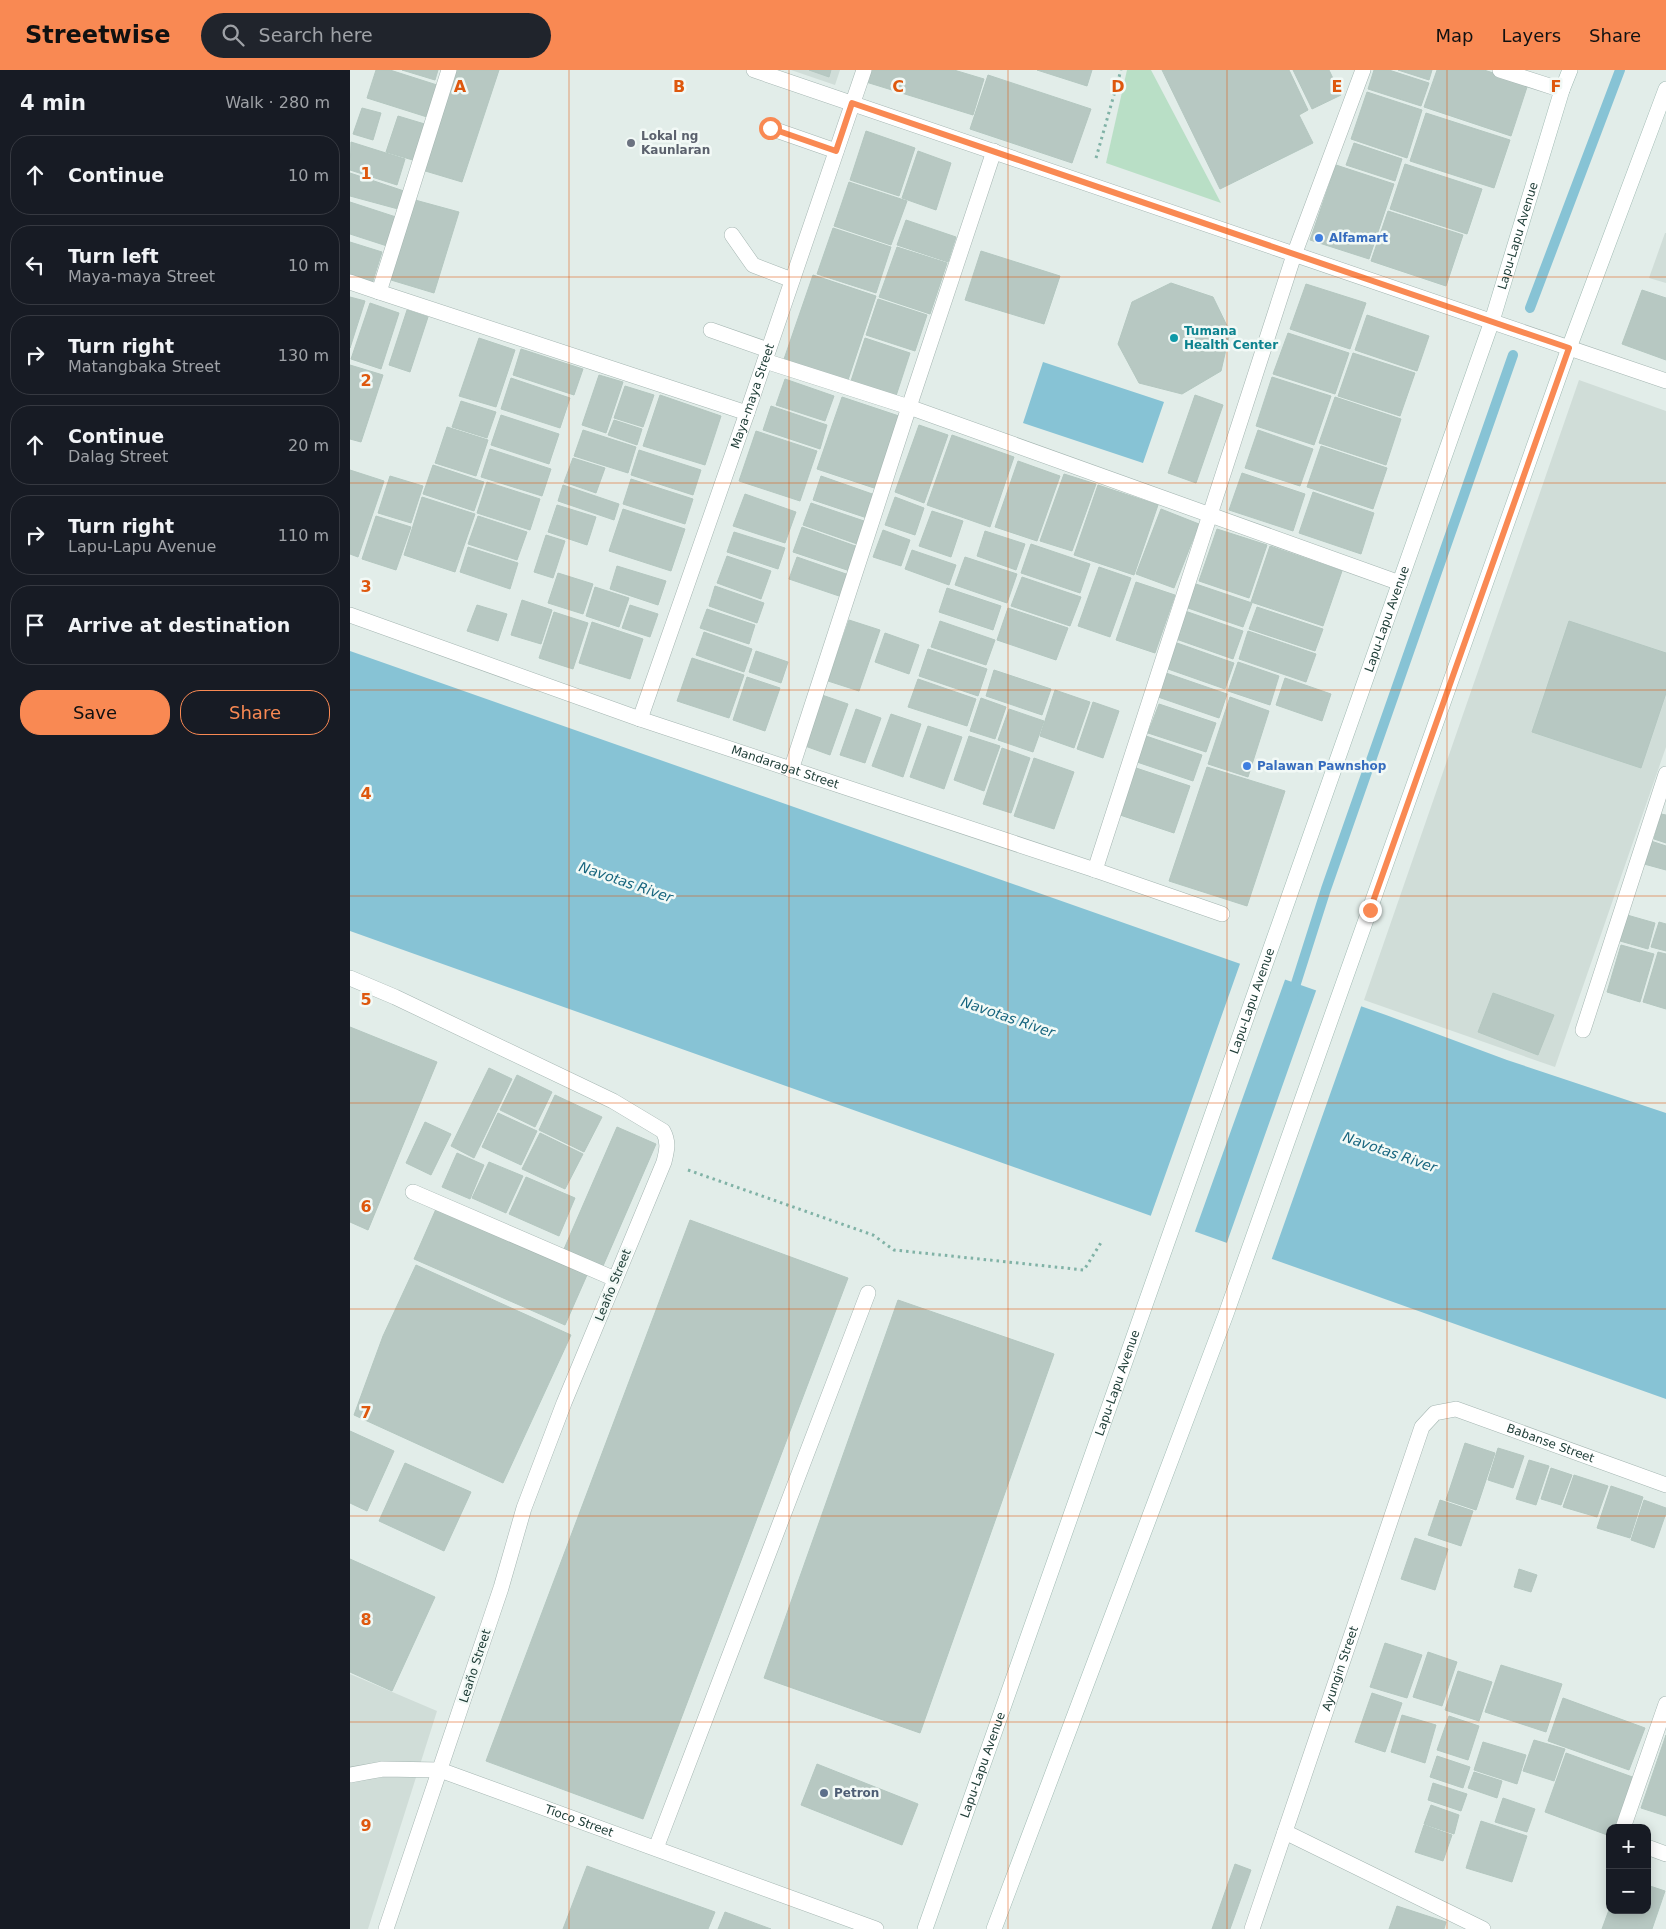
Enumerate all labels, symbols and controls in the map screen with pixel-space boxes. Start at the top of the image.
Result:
search box [201,13,551,58]
text: Streetwise [25,21,171,49]
icon: search [219,21,247,49]
text: Search here [259,24,373,46]
text: Map [1435,25,1473,46]
text: Layers [1501,25,1561,46]
text: Share [1589,25,1641,46]
text: A [454,77,467,96]
text: B [673,77,685,96]
text: C [892,77,904,96]
text: D [1111,77,1125,96]
text: E [1332,77,1342,96]
text: F [1551,77,1561,96]
text: 4 min [20,91,86,115]
text: Walk · 280 m [225,93,330,112]
route start [759,117,782,140]
place label: Lokal ng Kaunlaran [641,129,710,157]
marker: Lokal ng Kaunlaran [625,137,637,149]
icon: ahead [21,161,49,189]
text: Continue [68,164,164,186]
text: 1 [360,164,372,183]
text: 10 m [288,166,329,185]
street label: Lapu-Lapu Avenue [1495,181,1541,291]
place label: Alfamart [1329,231,1388,245]
marker: Alfamart [1313,232,1325,244]
text: Turn left [68,245,159,267]
icon: left [21,251,49,279]
text: 10 m [288,256,329,275]
text: Maya-maya Street [68,267,215,286]
place label: Tumana Health Center [1184,324,1278,352]
marker: Tumana Health Center [1168,332,1180,344]
text: Turn right [68,335,174,357]
icon: right [21,341,49,369]
street label: Maya-maya Street [728,341,777,451]
text: 130 m [278,346,329,365]
text: Matangbaka Street [68,357,220,376]
text: 2 [360,371,372,390]
text: Continue [68,425,164,447]
icon: ahead [21,431,49,459]
text: 20 m [288,436,329,455]
text: Dalag Street [68,447,168,466]
text: Turn right [68,515,174,537]
icon: right [21,521,49,549]
text: 110 m [278,526,329,545]
text: Lapu-Lapu Avenue [68,537,216,556]
street label: Lapu-Lapu Avenue [1362,564,1412,674]
text: 3 [360,577,372,596]
icon: arrive [21,611,49,639]
text: Arrive at destination [68,614,290,636]
button: Save [20,690,170,735]
button: Share [180,690,330,735]
street label: Mandaragat Street [729,743,841,792]
place label: Palawan Pawnshop [1257,759,1387,773]
marker: Palawan Pawnshop [1241,760,1253,772]
text: 4 [360,784,372,803]
water label: Navotas River [577,858,676,906]
route end [1359,899,1382,922]
street label: Lapu-Lapu Avenue [1227,946,1277,1056]
text: 5 [360,990,372,1009]
water label: Navotas River [959,993,1058,1041]
water label: Navotas River [1341,1128,1440,1176]
text: 6 [360,1197,372,1216]
street label: Leaño Street [592,1247,634,1323]
street label: Lapu-Lapu Avenue [1092,1328,1143,1438]
text: 7 [360,1403,372,1422]
street label: Babanse Street [1505,1421,1597,1466]
text: 8 [360,1610,372,1629]
street label: Ayungin Street [1319,1624,1361,1713]
street label: Leaño Street [457,1627,494,1705]
street label: Lapu-Lapu Avenue [958,1710,1008,1820]
place label: Petron [834,1786,879,1800]
marker: Petron [818,1787,830,1799]
street label: Tioco Street [542,1801,616,1840]
text: 9 [360,1816,372,1835]
map controls [1606,1824,1651,1914]
button: + [1606,1824,1651,1869]
button: − [1606,1869,1651,1914]

